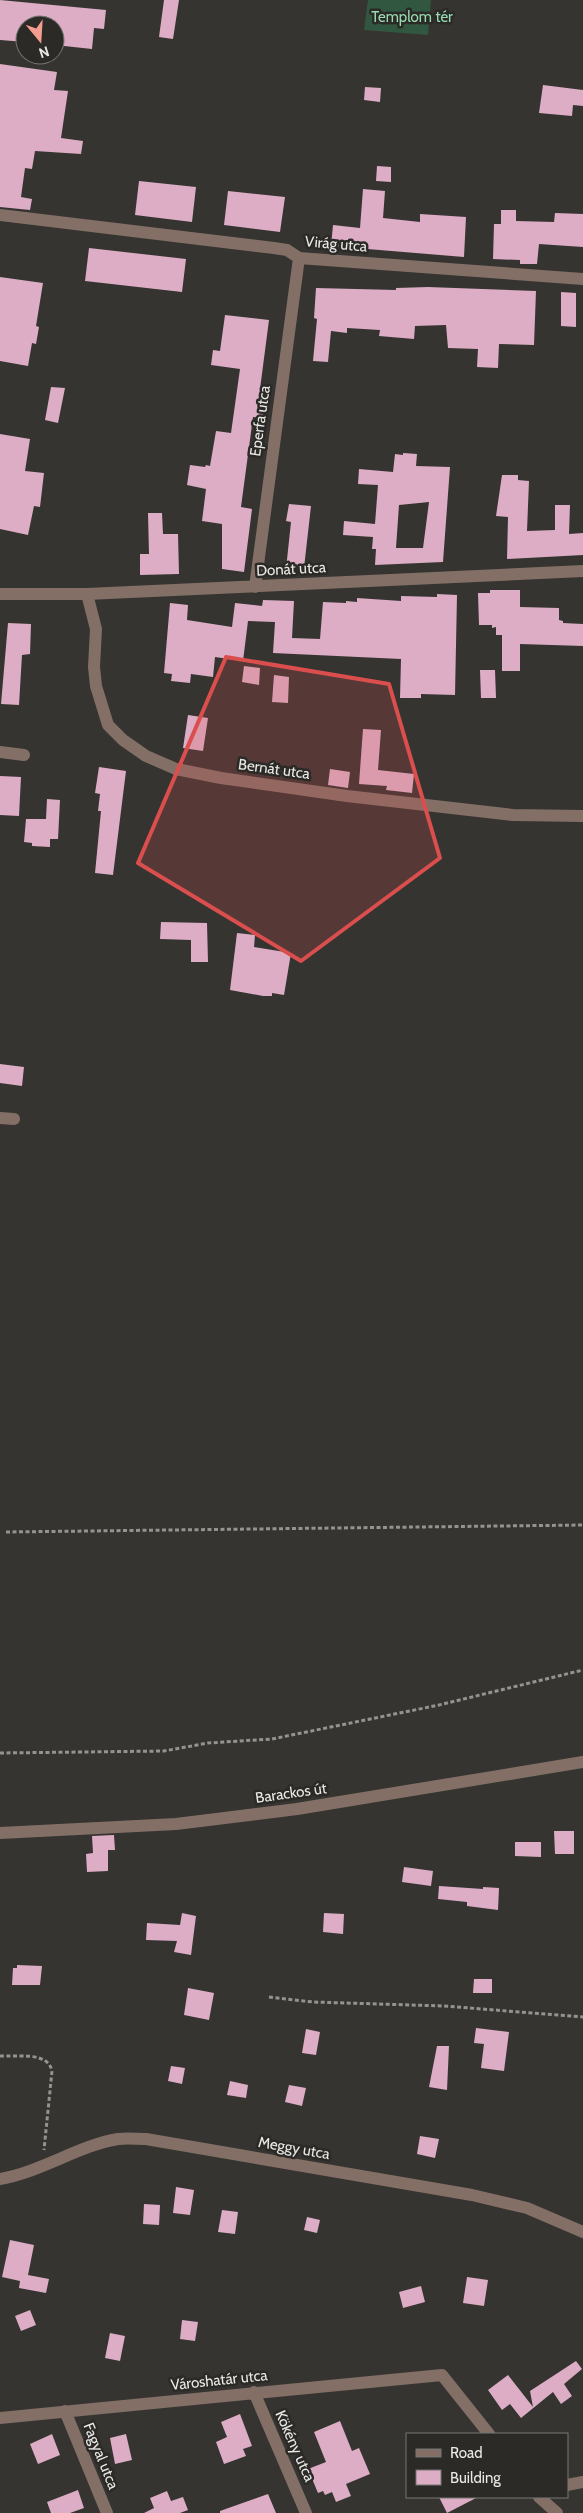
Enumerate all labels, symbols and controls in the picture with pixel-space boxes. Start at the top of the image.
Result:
park label: Templom tér [371,8,453,26]
north arrow [15,15,65,65]
text: N [37,42,52,62]
street label: Virág utca [304,232,369,256]
street label: Eperfa utca [246,384,274,458]
street label: Donát utca [256,558,327,580]
street label: Bernát utca [237,755,312,783]
street label: Barackos út [254,1779,328,1807]
street label: Meggy utca [257,2133,332,2163]
street label: Városhatár utca [170,2366,269,2394]
street label: Kökény utca [271,2407,319,2485]
street label: Fagyal utca [80,2420,123,2493]
legend [406,2433,568,2498]
text: Road [450,2444,483,2462]
text: Building [450,2469,501,2487]

